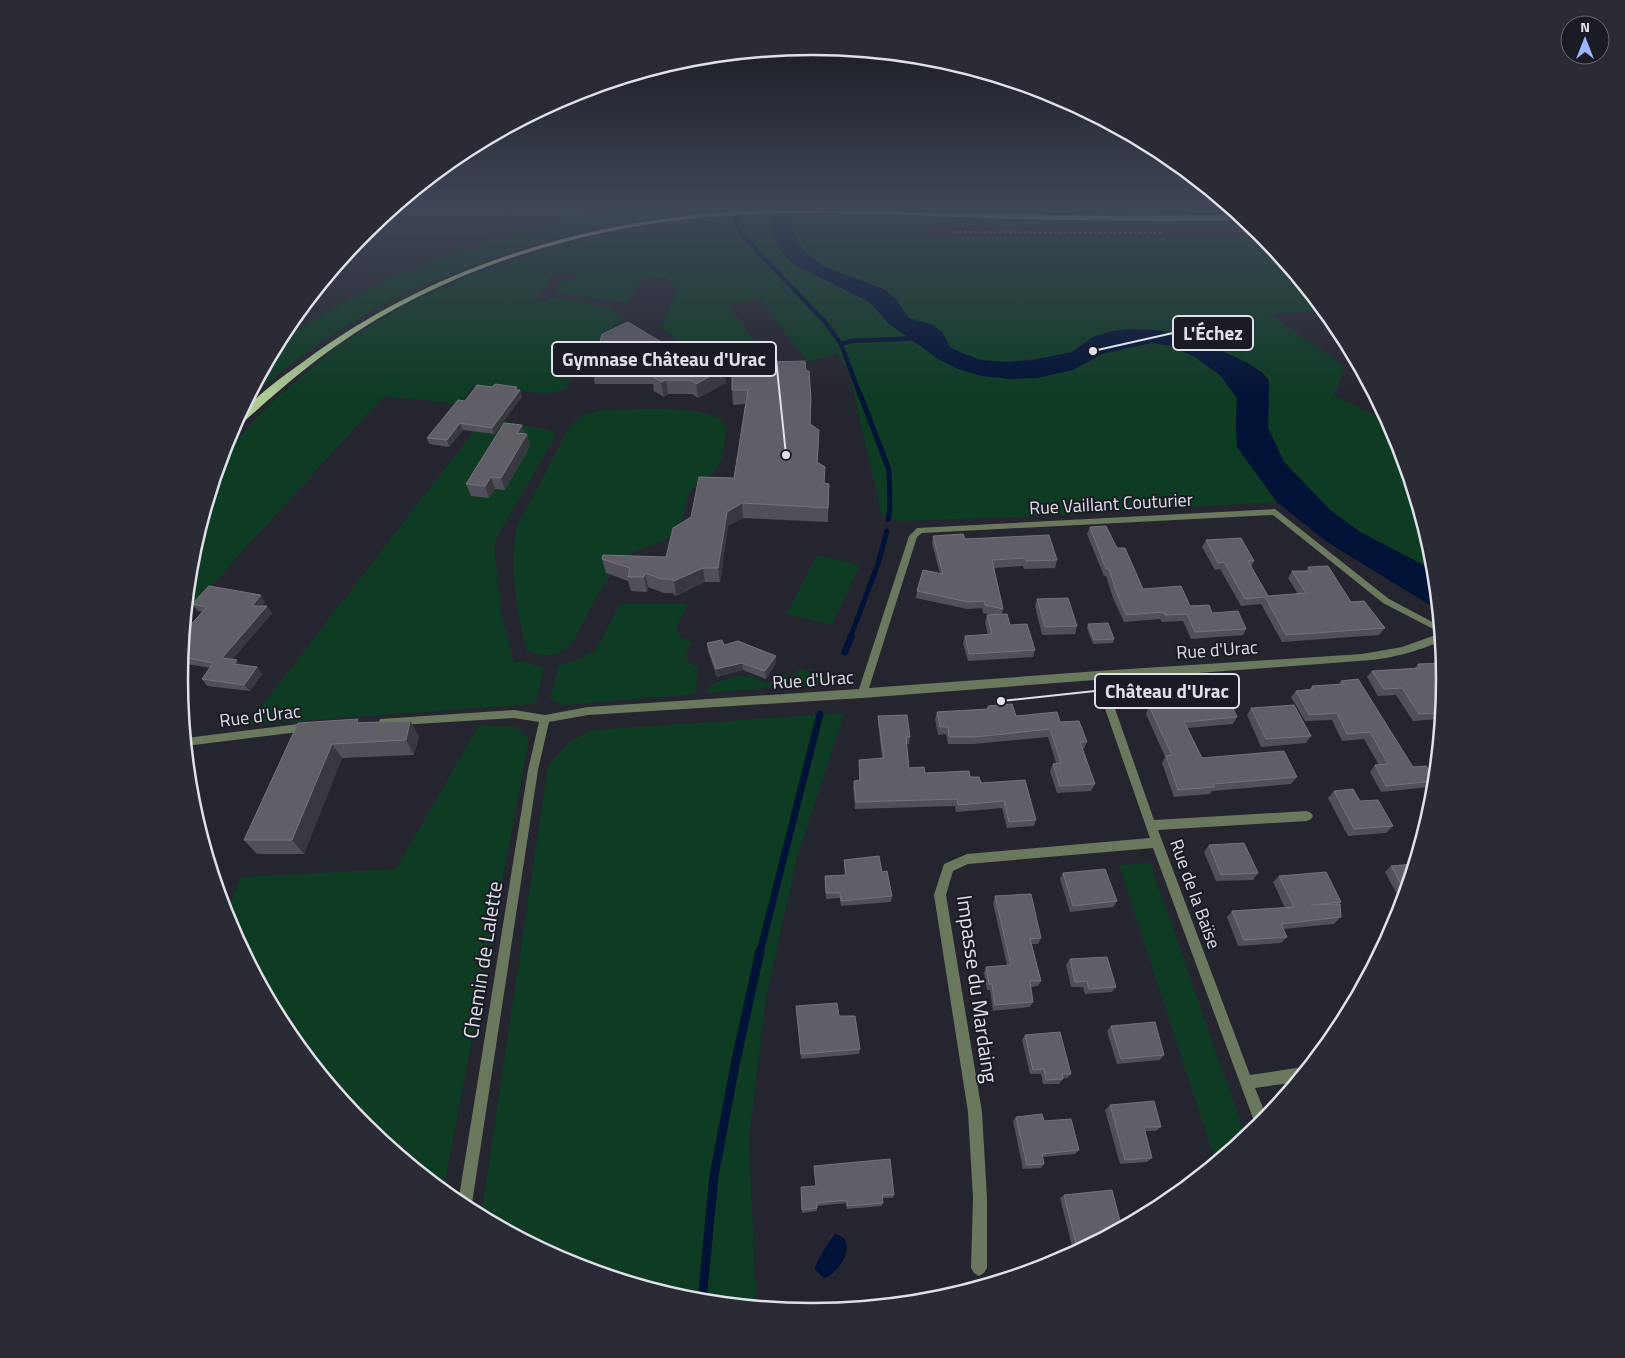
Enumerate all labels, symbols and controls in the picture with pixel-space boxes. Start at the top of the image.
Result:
north arrow [1560,15,1610,65]
text: N [1580,16,1590,37]
callout: L'Échez [1173,316,1253,350]
text: L'Échez [1183,318,1243,347]
callout: Gymnase Château d'Urac [552,342,776,376]
text: Gymnase Château d'Urac [562,344,766,373]
street label: Rue Vaillant Couturier [1028,486,1193,521]
street label: Rue d'Urac [1175,633,1259,666]
street label: Rue d'Urac [771,663,855,696]
callout: Château d'Urac [1095,674,1239,708]
text: Château d'Urac [1105,676,1229,705]
street label: Rue d'Urac [218,697,302,734]
street label: Rue de la Baïse [1163,835,1228,952]
street label: Chemin de Lalette [454,879,510,1041]
street label: Impasse du Mardaing [949,893,1007,1085]

